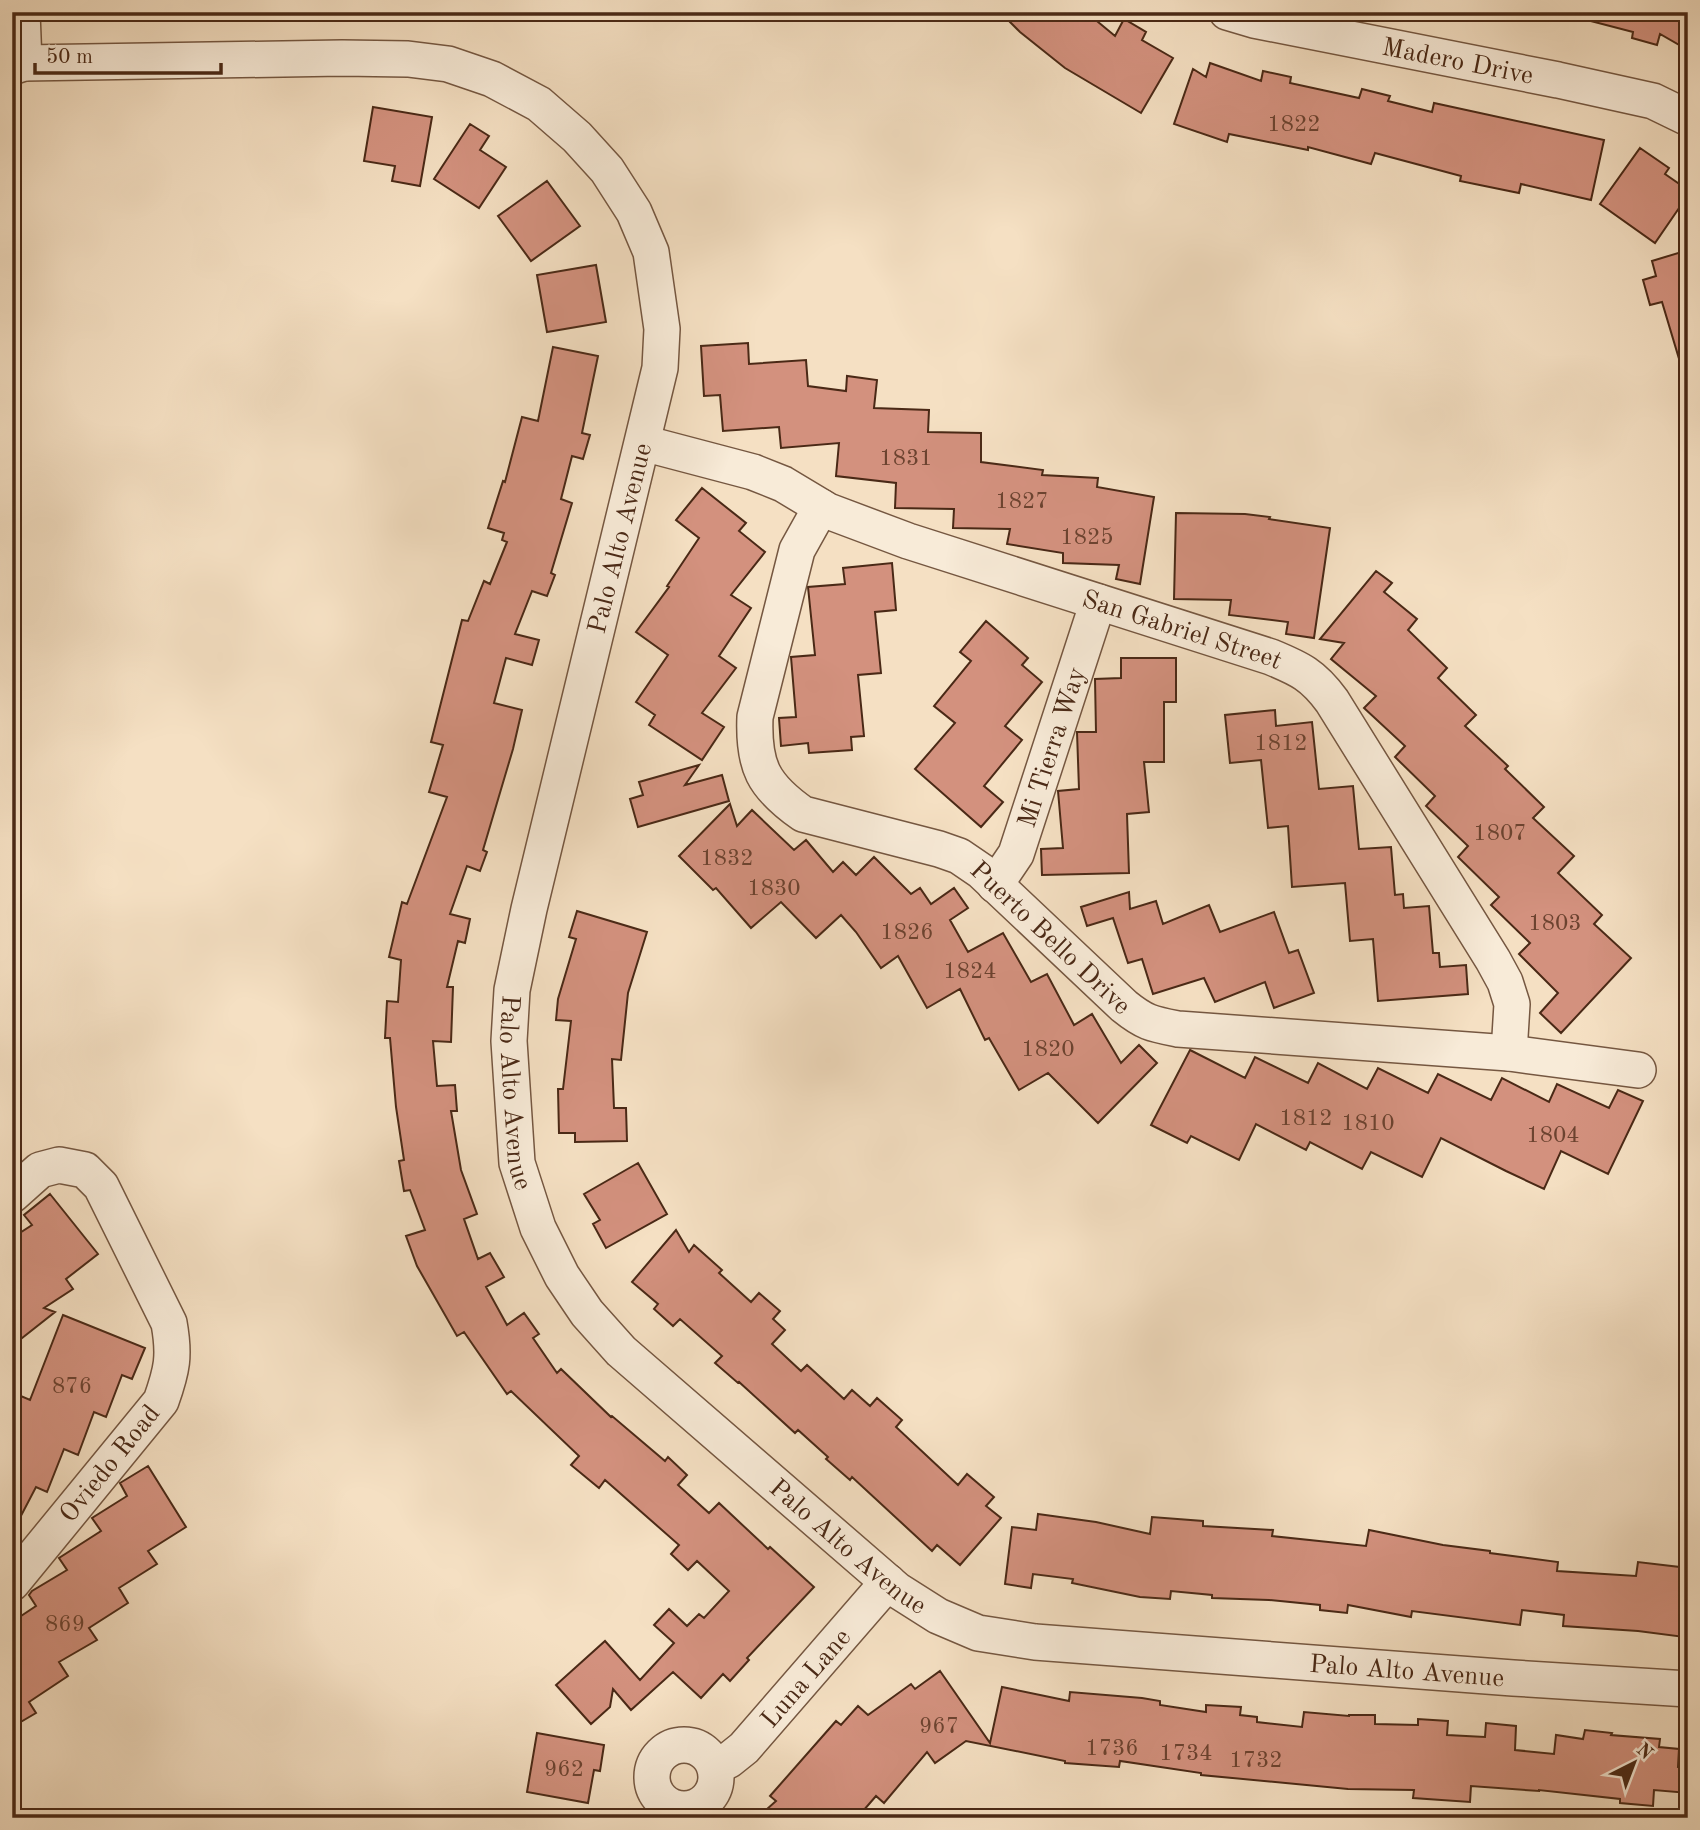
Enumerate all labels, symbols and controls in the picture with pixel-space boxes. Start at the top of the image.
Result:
scale bar [35,32,220,76]
street label: Madero Drive [1380,35,1535,90]
text: 50 m [46,47,93,68]
house number: 1822 [1267,113,1321,136]
street label: Palo Alto Avenue [585,441,657,636]
house number: 1831 [879,447,933,470]
house number: 1827 [995,490,1049,513]
house number: 1825 [1060,526,1114,549]
street label: San Gabriel Street [1079,587,1286,675]
street label: Mi Tierra Way [1015,664,1091,831]
house number: 1812 [1254,732,1308,755]
house number: 1807 [1473,822,1527,845]
house number: 1832 [700,847,754,870]
street label: Puerto Bello Drive [964,857,1135,1020]
house number: 1830 [747,877,801,900]
house number: 1803 [1528,912,1582,935]
house number: 1826 [880,921,934,944]
house number: 1824 [943,960,997,983]
street label: Palo Alto Avenue [494,994,536,1193]
house number: 1820 [1021,1038,1075,1061]
house number: 1812 [1279,1107,1333,1130]
house number: 1810 [1341,1112,1395,1135]
house number: 1804 [1526,1124,1580,1147]
house number: 876 [52,1375,92,1398]
street label: Oviedo Road [56,1401,166,1528]
street label: Palo Alto Avenue [764,1475,930,1620]
house number: 869 [45,1613,85,1636]
street label: Luna Lane [757,1624,856,1733]
street label: Palo Alto Avenue [1308,1652,1505,1692]
house number: 967 [919,1715,959,1738]
north arrow [1598,1728,1668,1798]
house number: 1736 [1085,1737,1139,1760]
text: N [1632,1740,1656,1764]
house number: 1734 [1159,1742,1213,1765]
house number: 1732 [1229,1749,1283,1772]
house number: 962 [544,1758,584,1781]

